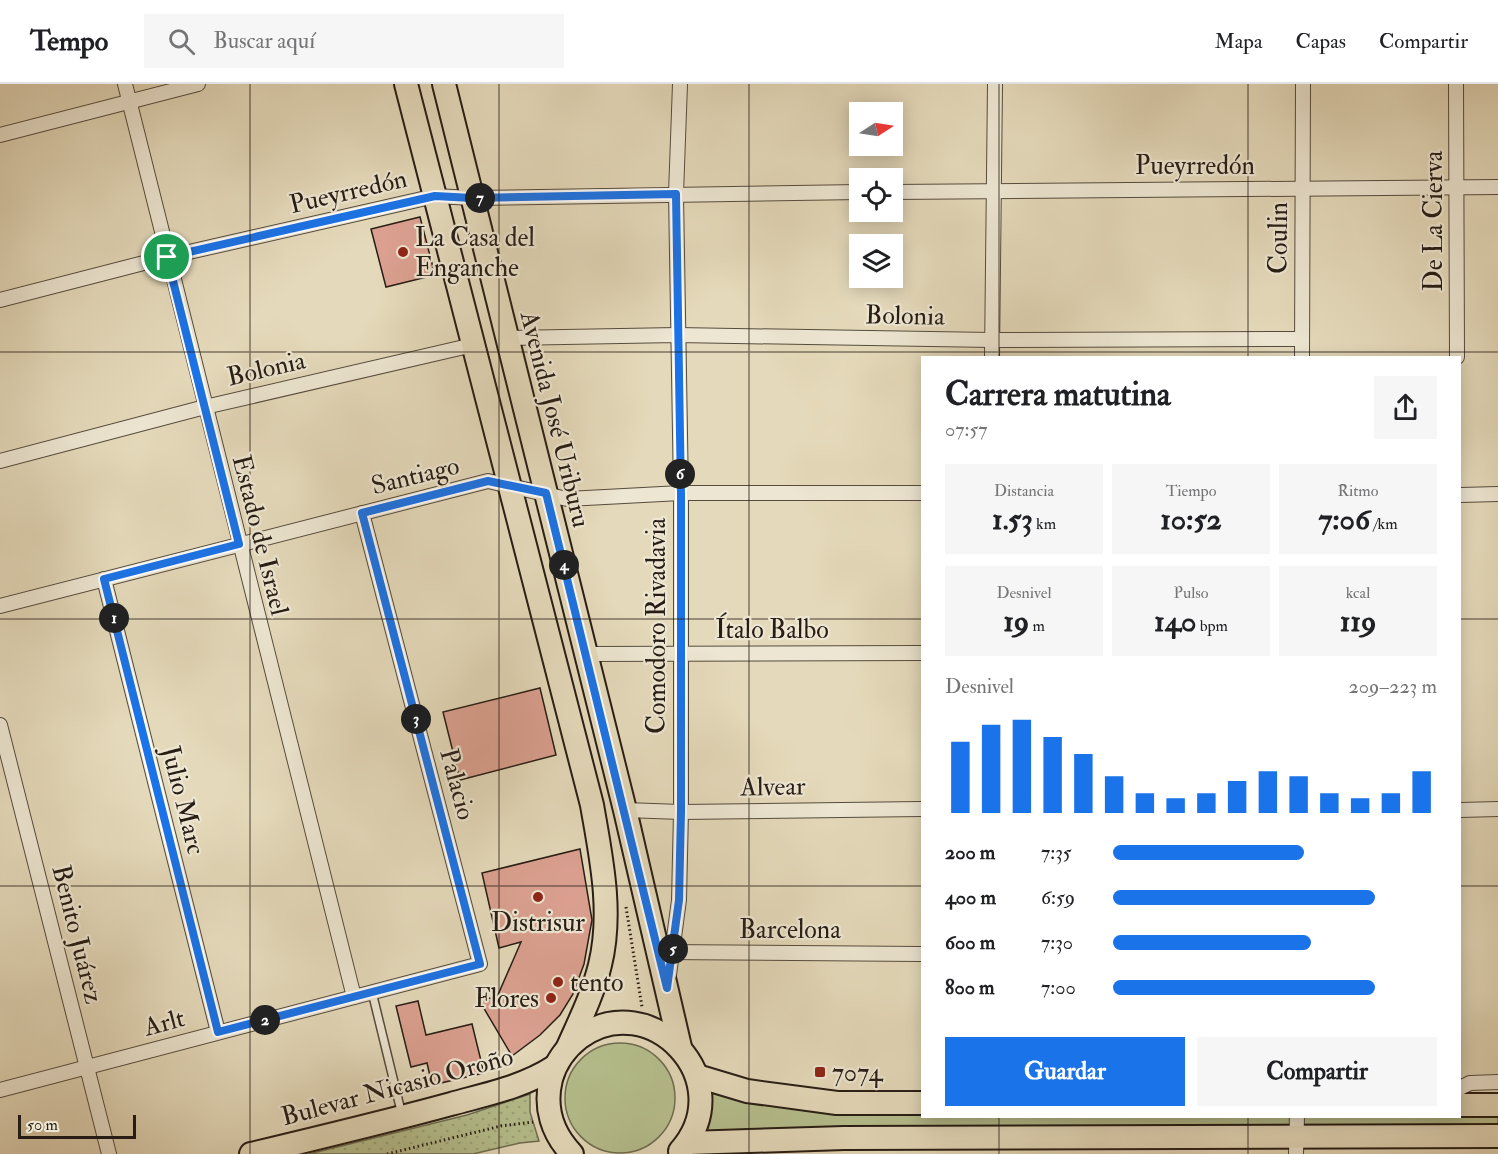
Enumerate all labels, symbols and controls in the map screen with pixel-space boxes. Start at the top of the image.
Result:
search box [144,14,564,68]
text: Tempo [30,24,108,59]
icon: search [165,25,198,58]
text: Buscar aquí [213,27,315,55]
text: Mapa [1215,28,1263,55]
text: Capas [1296,28,1346,55]
text: Compartir [1379,28,1468,55]
north arrow [849,102,903,156]
map controls [849,102,903,288]
street label: Pueyrredón [1135,150,1255,182]
street label: De La Cierva [1418,150,1450,291]
street label: Pueyrredón [286,163,410,221]
button: locate [849,168,903,222]
pin: 7 [465,183,495,213]
text: 7 [476,188,484,208]
street label: Coulin [1263,202,1295,274]
place label: La Casa del Enganche [415,222,535,284]
pin [141,231,192,282]
button: layers [849,234,903,288]
icon: arrive [150,240,183,273]
marker: La Casa del Enganche [396,245,410,259]
street label: Bolonia [865,299,945,333]
street label: Avenida José Uriburu [512,307,597,531]
street label: Bolonia [224,344,309,394]
text: Carrera matutina [945,374,1171,415]
button: share [1374,376,1437,439]
text: 07:57 [945,417,987,442]
street label: Santiago [368,450,463,502]
street label: Estado de Israel [225,452,295,619]
pin: 6 [665,459,695,489]
text: 6 [676,464,684,484]
text: Distancia [994,481,1054,501]
text: Tiempo [1166,481,1216,501]
text: Ritmo [1338,481,1378,501]
text: 1.53 [992,501,1033,538]
text: 10:52 [1160,501,1222,538]
text: 7:06 [1318,501,1370,538]
text: km [1033,514,1056,534]
text: /km [1370,514,1398,534]
street label: Comodoro Rivadavia [641,518,673,734]
pin: 4 [549,550,579,580]
text: 4 [560,555,568,575]
text: Desnivel [996,583,1052,603]
text: Pulso [1174,583,1208,603]
text: kcal [1346,583,1370,603]
pin: 1 [99,603,129,633]
text: 19 [1003,603,1029,640]
text: 140 [1154,603,1196,640]
text: 119 [1340,603,1376,640]
text: 1 [111,608,117,628]
street label: Ítalo Balbo [715,612,829,646]
text: m [1029,616,1045,636]
text: bpm [1196,616,1228,636]
text: Desnivel [945,674,1014,699]
text: 209–223 m [1349,674,1437,699]
pin: 3 [401,704,431,734]
text: 3 [413,709,419,729]
street label: Julio Marc [154,742,212,858]
street label: Palacio [432,745,482,823]
street label: Alvear [739,770,806,804]
text: 200 m [945,840,995,865]
text: 7:35 [1041,840,1072,865]
street label: Benito Juárez [44,862,110,1007]
text: 400 m [945,885,996,910]
text: 6:59 [1041,885,1075,910]
marker: Distrisur [531,890,545,904]
place label: Distrisur [491,907,585,939]
street label: Barcelona [739,914,841,946]
text: 600 m [945,930,995,955]
text: 7:30 [1041,930,1073,955]
pin: 5 [658,934,688,964]
text: 5 [669,939,677,959]
place label: tento [570,967,623,999]
marker: tento [551,975,565,989]
text: 800 m [945,975,995,1000]
text: 7:00 [1041,975,1076,1000]
place label: Flores [474,983,539,1015]
marker: Flores [544,991,558,1005]
street label: Arlt [139,1002,188,1044]
pin: 2 [250,1005,280,1035]
text: 2 [261,1010,269,1030]
button: Guardar [945,1037,1185,1106]
button: Compartir [1197,1037,1437,1106]
street label: Bulevar Nicasio Oroño [278,1041,517,1133]
place label: 7074 [832,1057,883,1089]
marker: 7074 [813,1065,827,1079]
scale bar [18,1112,136,1140]
text: 50 m [27,1115,58,1135]

